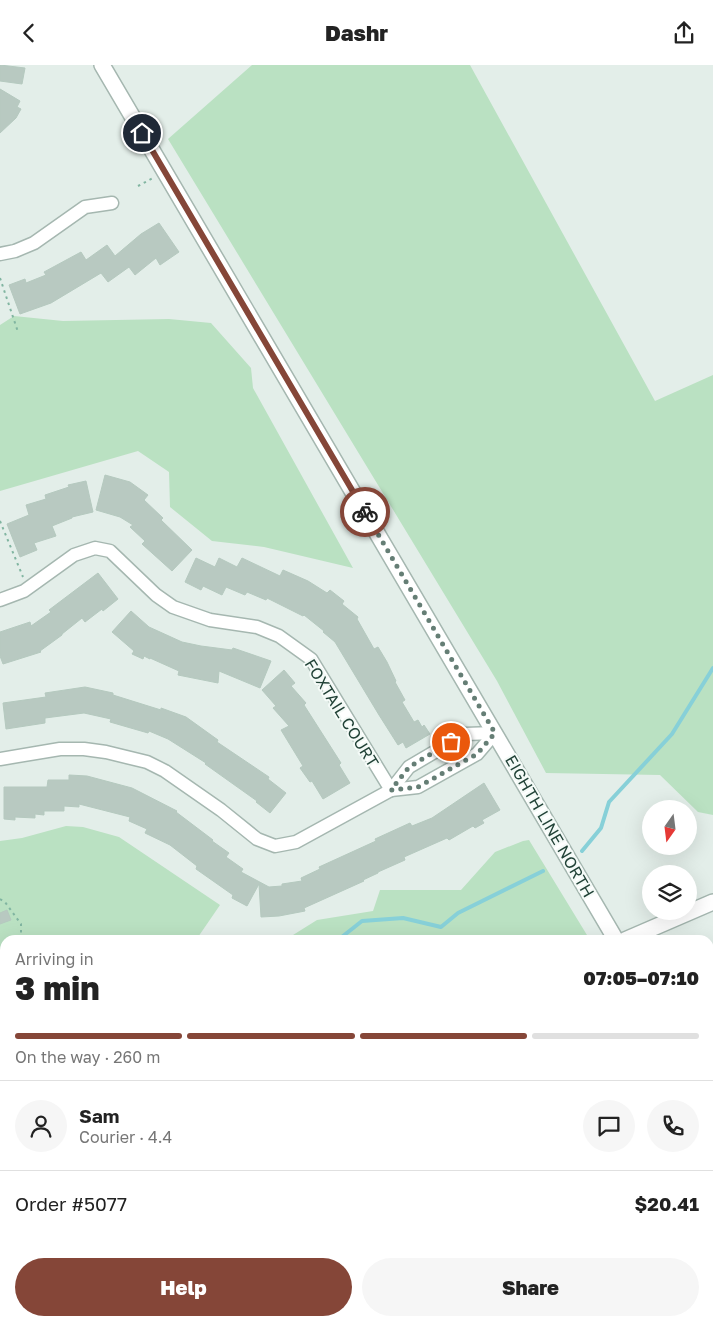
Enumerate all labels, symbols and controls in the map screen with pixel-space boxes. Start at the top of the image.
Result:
icon: back [15,19,43,47]
text: Dashr [325,19,388,46]
icon: share [670,19,698,47]
pin [121,112,163,154]
icon: home [128,119,156,147]
courier [340,487,390,537]
icon: bike [351,498,379,526]
street label: FOXTAIL COURT [301,655,383,771]
pin [430,721,472,763]
icon: bag [437,728,465,756]
street label: EIGHTH LINE NORTH [501,751,599,901]
north arrow [642,800,698,855]
map controls [642,800,697,920]
button: layers [642,865,697,920]
text: Arriving in [15,949,94,969]
text: 07:05–07:10 [583,966,699,989]
text: 3 min [15,969,100,1007]
text: On the way · 260 m [15,1047,160,1067]
button: person [15,1100,67,1152]
button: chat [583,1100,635,1152]
button: phone [647,1100,699,1152]
text: Sam [79,1104,119,1127]
text: Courier · 4.4 [79,1127,172,1147]
text: Order #5077 [15,1192,127,1215]
text: $20.41 [635,1192,699,1215]
button: Help [15,1258,352,1316]
button: Share [362,1258,699,1316]

